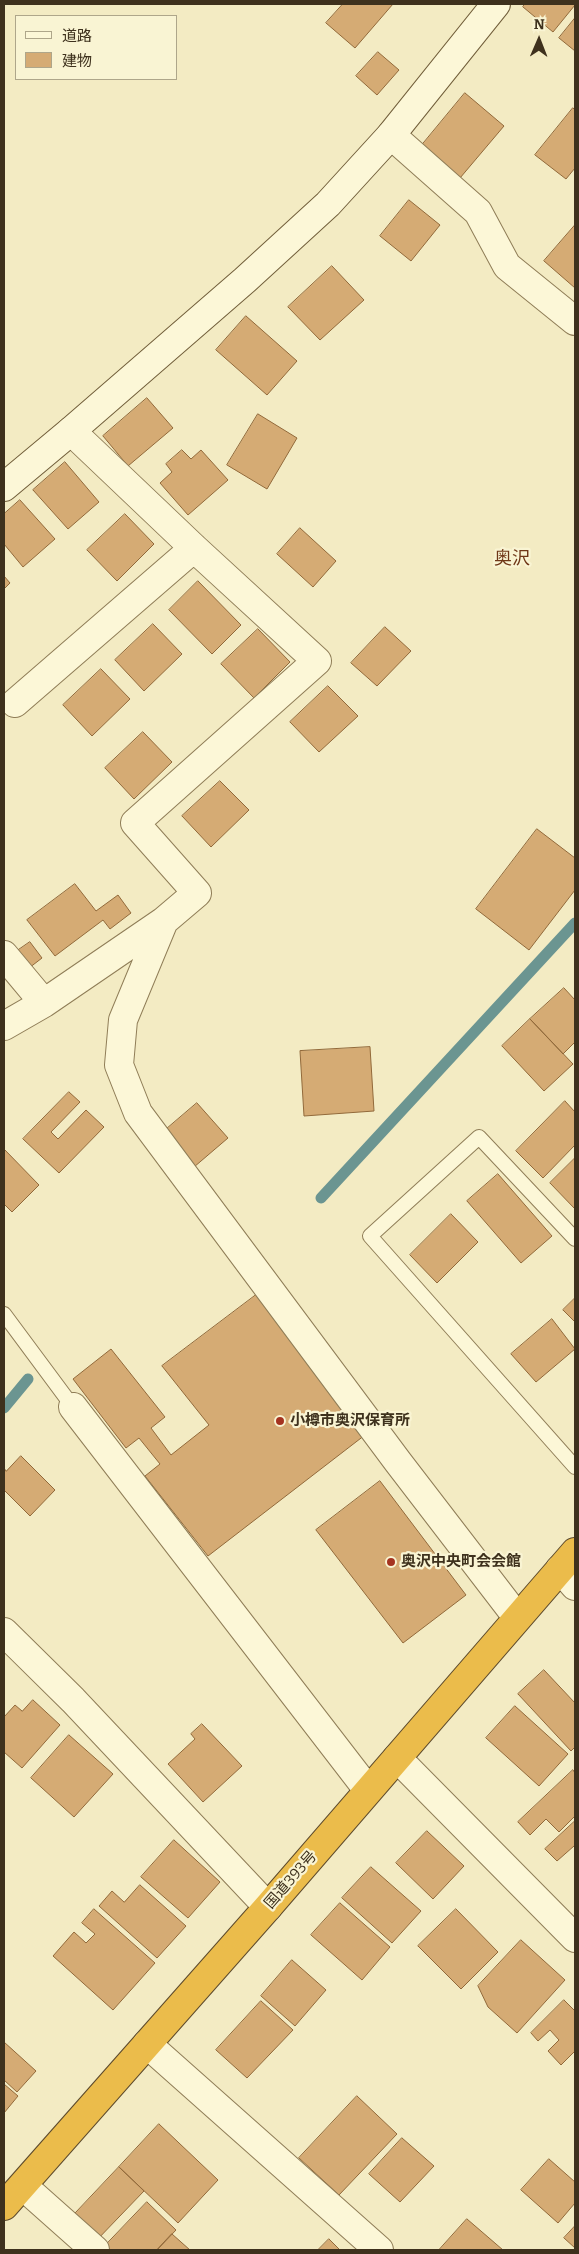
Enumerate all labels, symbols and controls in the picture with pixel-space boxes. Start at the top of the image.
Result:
legend [15,15,178,80]
north arrow [514,15,564,65]
text: N [534,16,545,33]
text: 道路 [62,27,92,45]
text: 建物 [62,52,92,70]
district label: 奥沢 [494,548,530,570]
place label: 小樽市奥沢保育所 [290,1412,410,1430]
marker: 小樽市奥沢保育所 [274,1415,286,1427]
place label: 奥沢中央町会会館 [401,1553,521,1571]
marker: 奥沢中央町会会館 [385,1556,397,1568]
street label: 国道393号 [261,1847,321,1913]

